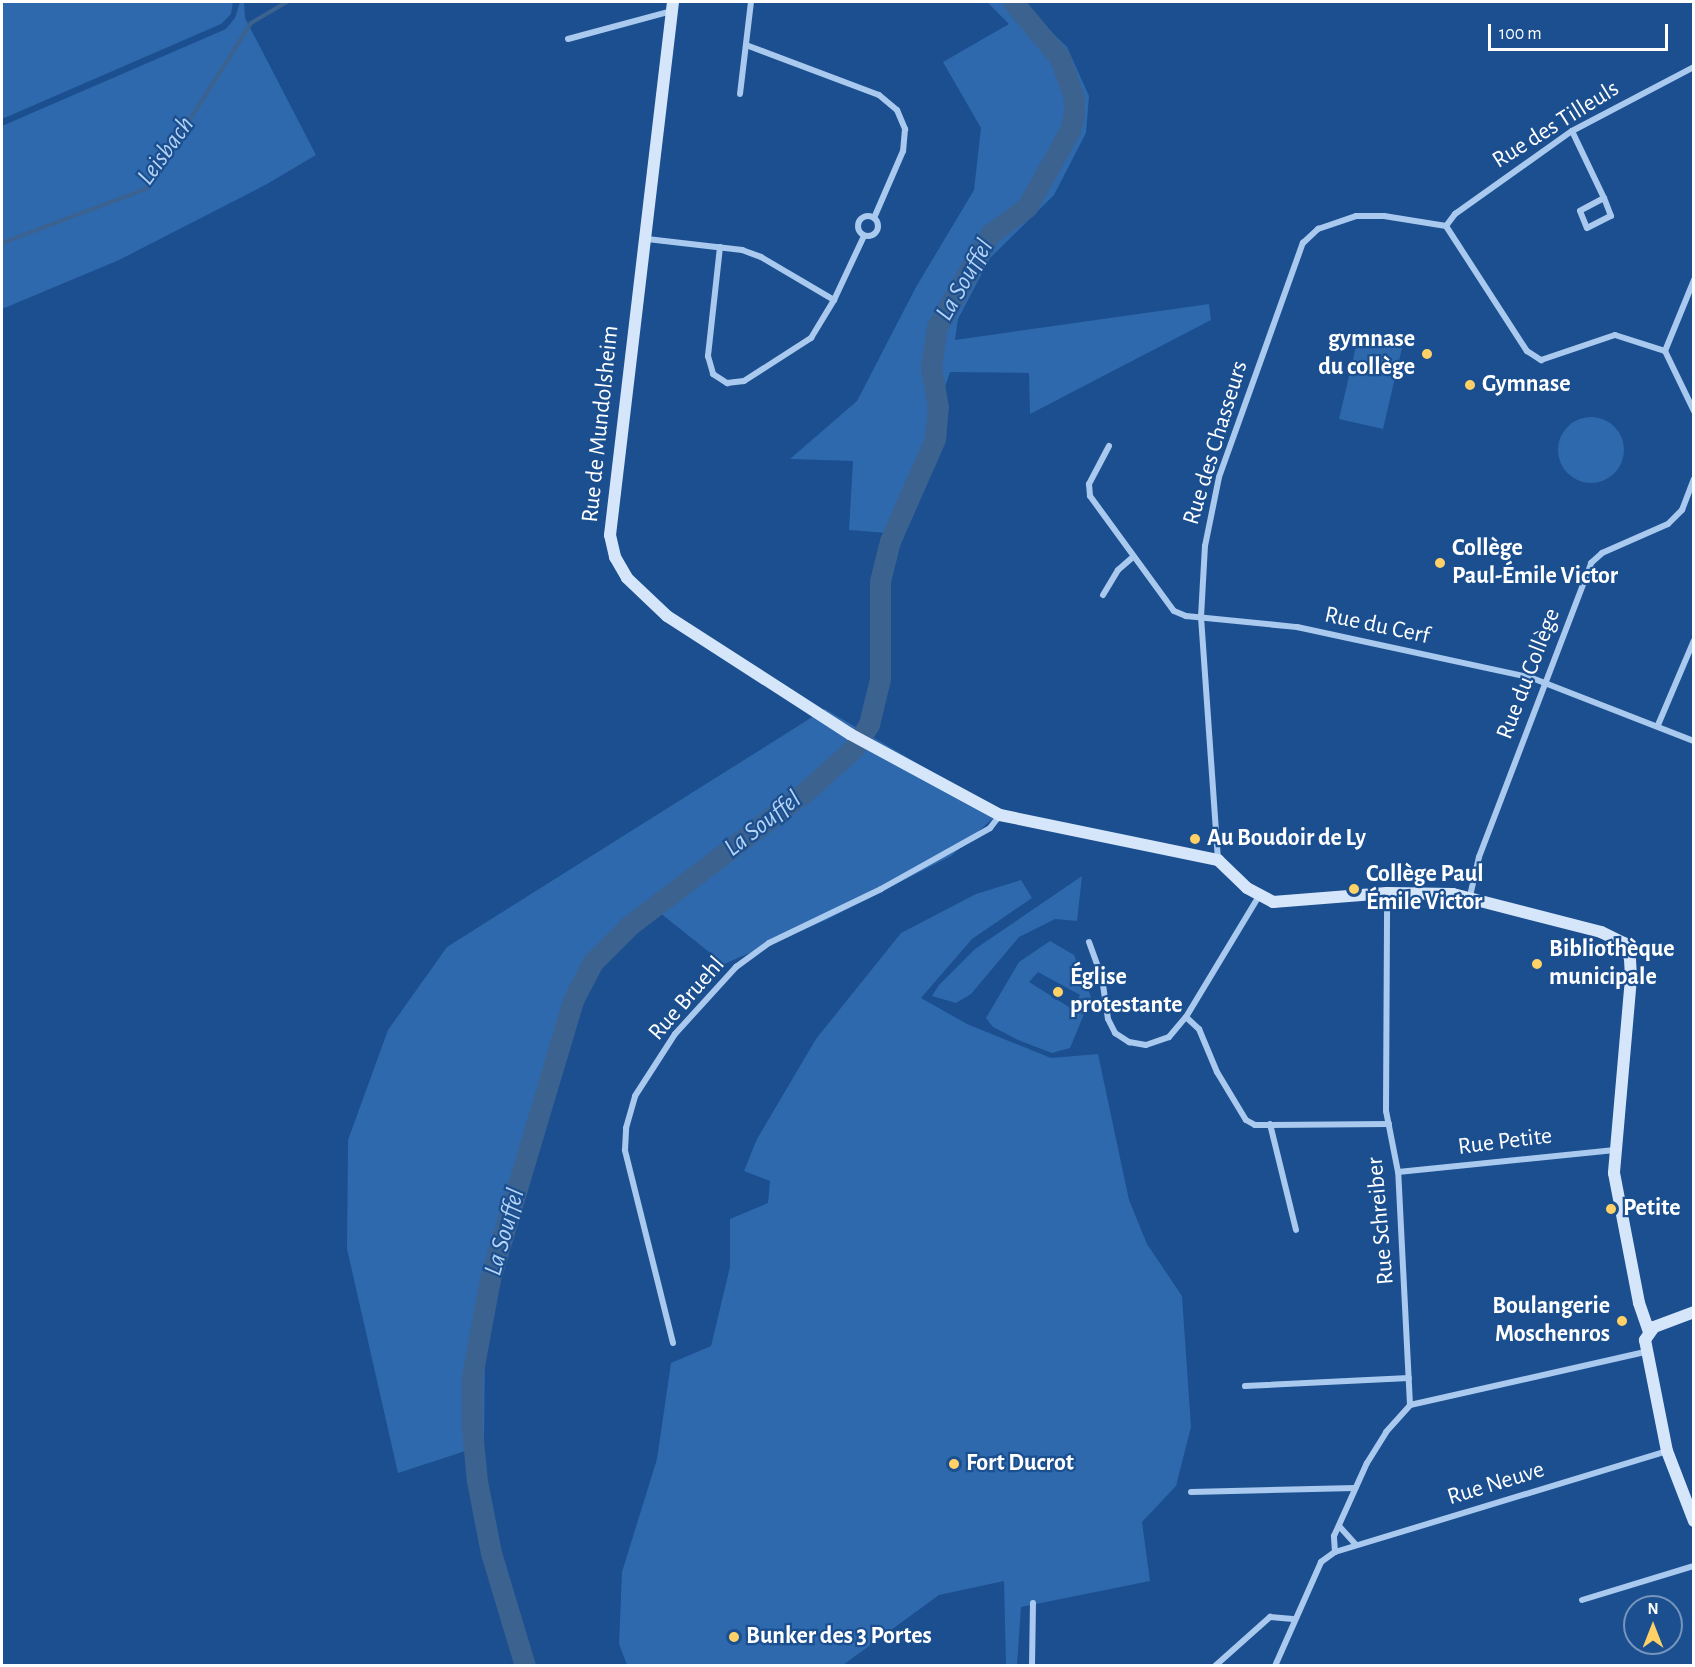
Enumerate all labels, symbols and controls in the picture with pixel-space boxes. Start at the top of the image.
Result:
scale bar [1491,12,1671,50]
text: 100 m [1499,25,1542,43]
street label: Rue des Tilleuls [1487,75,1625,175]
water label: Leisbach [131,110,201,192]
water label: La Souffel [929,233,1001,327]
street label: Rue de Mundolsheim [576,324,626,524]
place label: gymnase du collège [1318,326,1415,382]
marker: gymnase du collège [1420,347,1434,361]
street label: Rue des Chasseurs [1177,358,1255,528]
place label: Gymnase [1482,371,1571,399]
marker: Gymnase [1463,378,1477,392]
place label: Collège Paul-Émile Victor [1452,535,1618,591]
marker: Collège Paul-Émile Victor [1433,556,1447,570]
street label: Rue du Cerf [1322,601,1432,651]
street label: Rue du Collège [1491,604,1567,744]
water label: La Souffel [718,784,808,864]
place label: Au Boudoir de Ly [1207,825,1366,853]
marker: Au Boudoir de Ly [1188,832,1202,846]
place label: Collège Paul Émile Victor [1366,861,1484,917]
marker: Collège Paul Émile Victor [1347,882,1361,896]
place label: Bibliothèque municipale [1549,936,1675,992]
street label: Rue Bruehl [643,951,731,1047]
marker: Bibliothèque municipale [1530,957,1544,971]
place label: Église protestante [1070,964,1182,1020]
marker: Église protestante [1051,985,1065,999]
street label: Rue Petite [1456,1122,1554,1162]
street label: Rue Schreiber [1361,1156,1401,1286]
water label: La Souffel [478,1185,532,1279]
place label: Petite [1623,1195,1681,1223]
marker: Petite [1604,1202,1618,1216]
place label: Boulangerie Moschenros [1492,1293,1610,1349]
marker: Boulangerie Moschenros [1615,1314,1629,1328]
place label: Fort Ducrot [966,1450,1074,1478]
street label: Rue Neuve [1444,1456,1548,1512]
marker: Fort Ducrot [947,1457,961,1471]
north arrow [1623,1595,1683,1655]
text: N [1647,1601,1659,1617]
place label: Bunker des 3 Portes [746,1623,932,1651]
marker: Bunker des 3 Portes [727,1630,741,1644]

